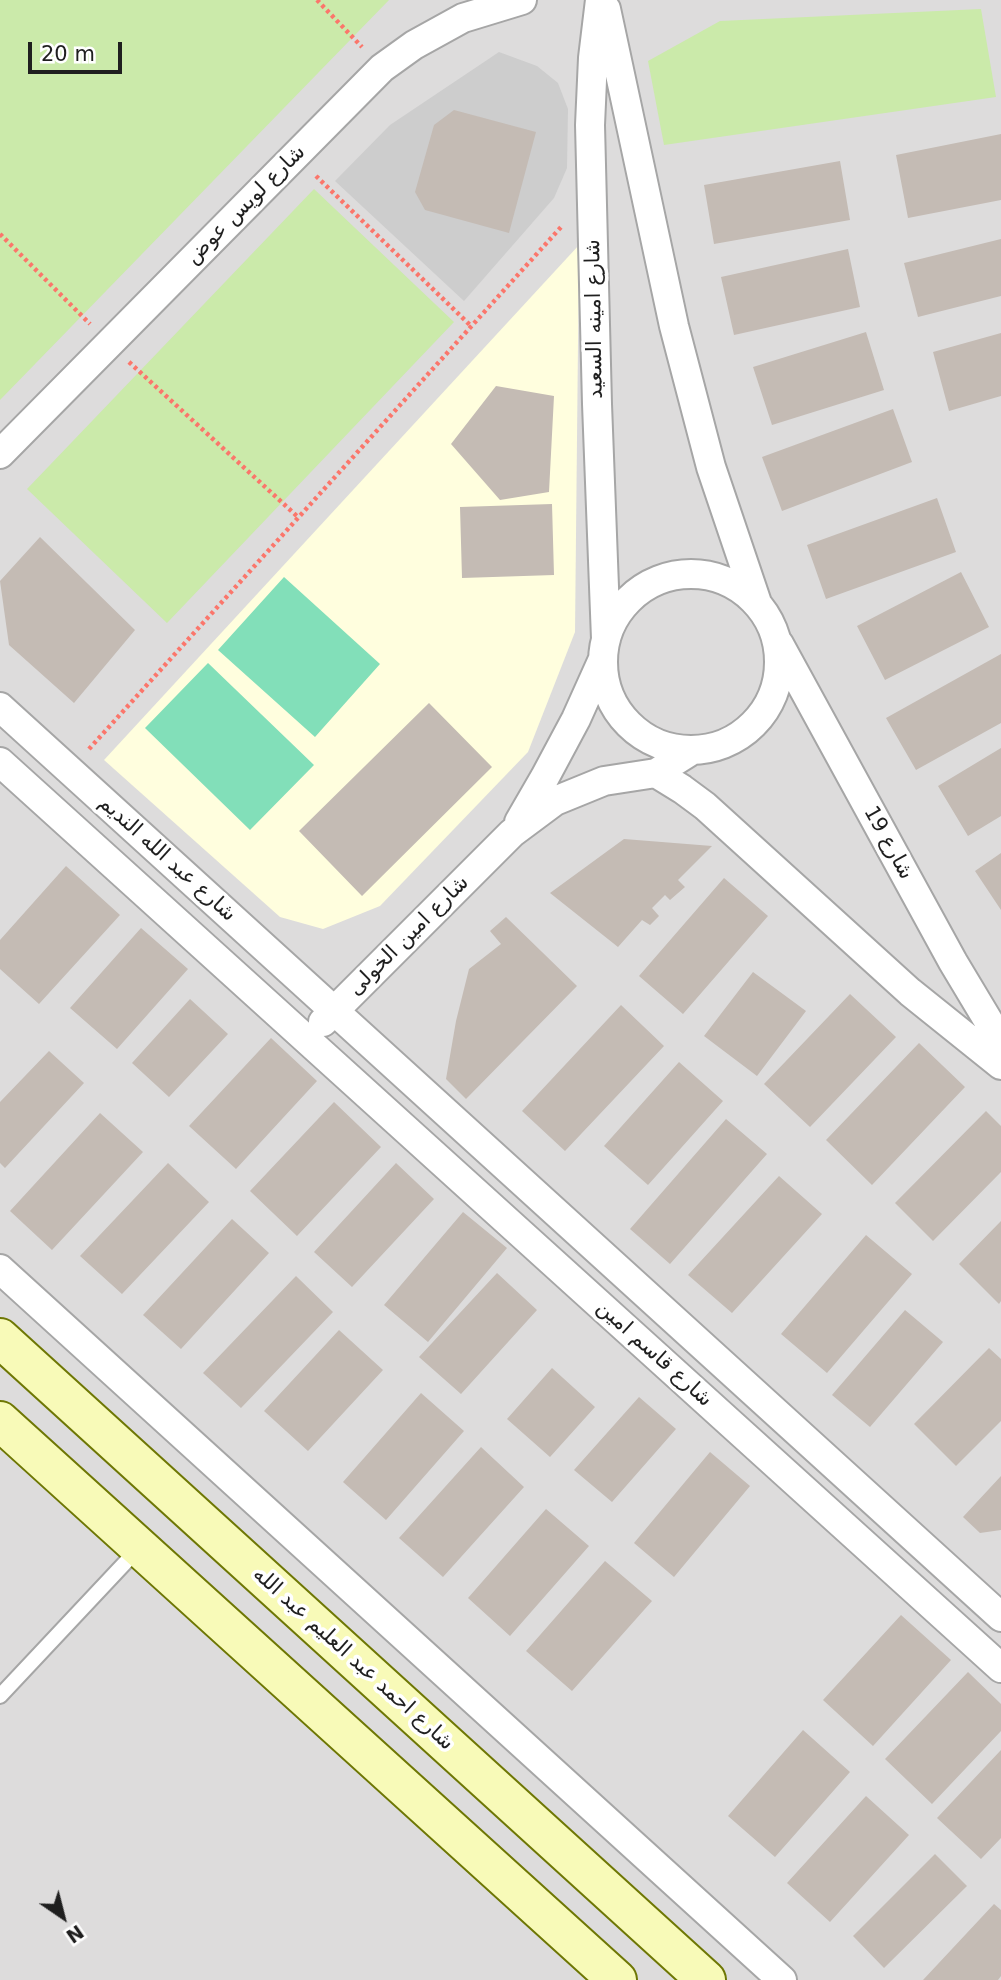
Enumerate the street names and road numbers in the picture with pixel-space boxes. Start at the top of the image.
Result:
street label: شارع لويس عوض [181,140,311,270]
street label: شارع امينه السعيد [581,239,609,399]
street label: شارع عبد الله النديم [93,791,241,927]
street label: شارع 19 [858,802,918,884]
street label: شارع امين الخولى [344,871,474,1001]
street label: شارع قاسم امين [591,1295,717,1413]
street label: شارع احمد عبد العليم عبد الله [247,1562,459,1756]

